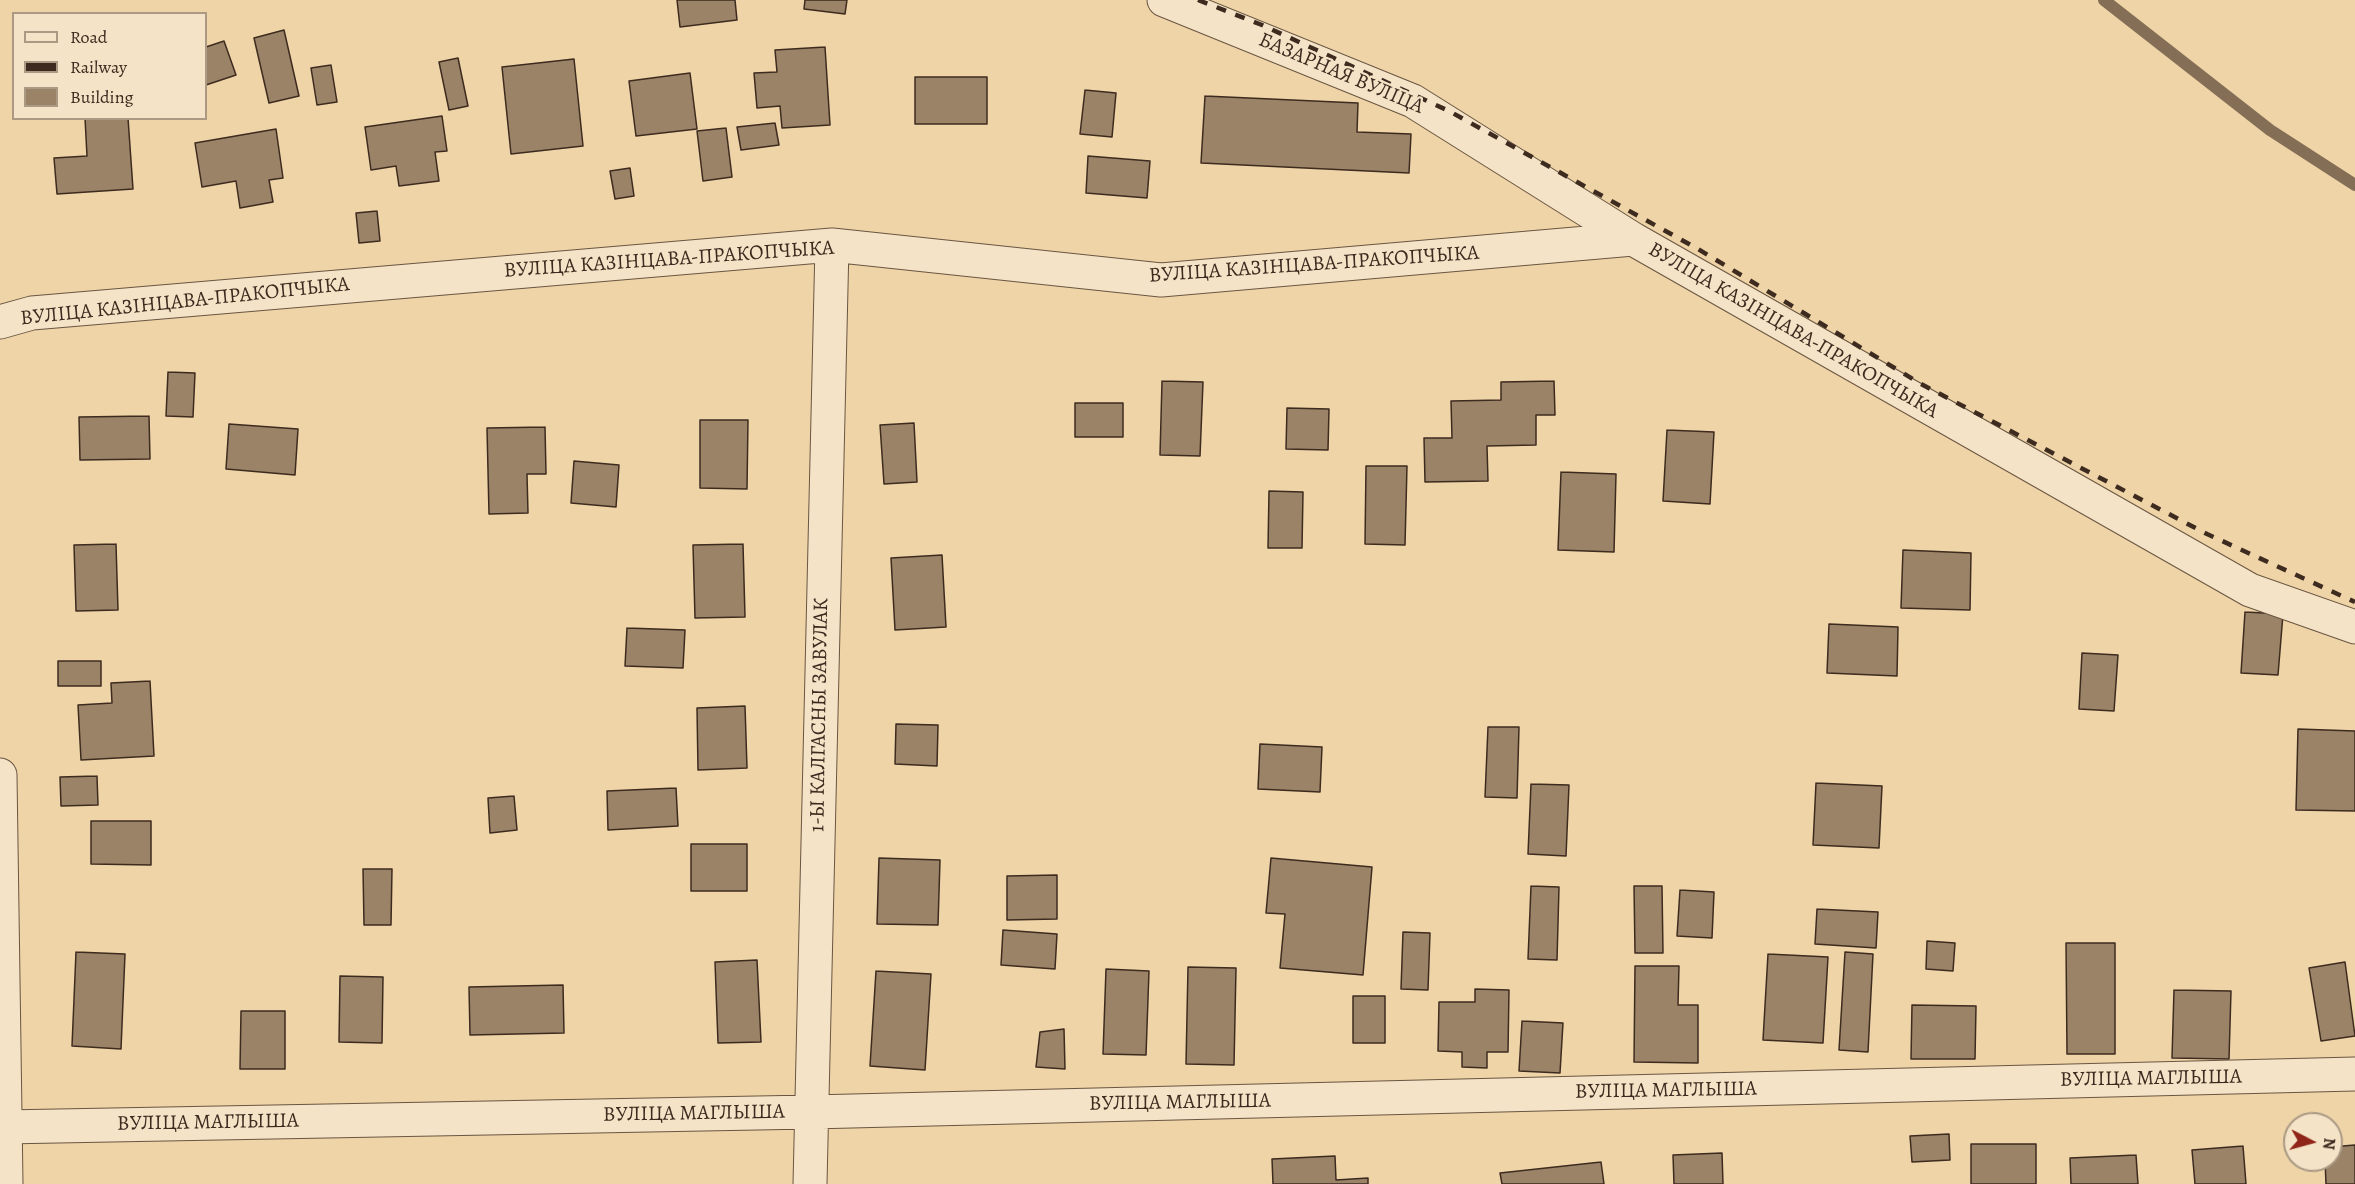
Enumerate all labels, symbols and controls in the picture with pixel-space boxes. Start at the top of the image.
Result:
legend [12,12,207,120]
text: Road [70,25,107,49]
street label: БАЗАРНАЯ ВУЛІЦА [1255,28,1427,120]
text: Railway [70,55,127,79]
text: Building [70,85,134,109]
street label: ВУЛІЦА КАЗІНЦАВА-ПРАКОПЧЫКА [503,236,835,284]
street label: ВУЛІЦА КАЗІНЦАВА-ПРАКОПЧЫКА [1643,237,1943,425]
street label: ВУЛІЦА КАЗІНЦАВА-ПРАКОПЧЫКА [1148,241,1480,289]
street label: ВУЛІЦА КАЗІНЦАВА-ПРАКОПЧЫКА [19,272,351,332]
street label: 1-Ы КАЛГАСНЫ ЗАВУЛАК [805,598,835,832]
street label: ВУЛІЦА МАГЛЫША [2060,1065,2242,1093]
street label: ВУЛІЦА МАГЛЫША [1575,1077,1757,1105]
street label: ВУЛІЦА МАГЛЫША [1089,1089,1271,1117]
street label: ВУЛІЦА МАГЛЫША [603,1100,785,1128]
street label: ВУЛІЦА МАГЛЫША [117,1109,299,1137]
north arrow [2283,1112,2343,1172]
text: N [2317,1137,2340,1151]

